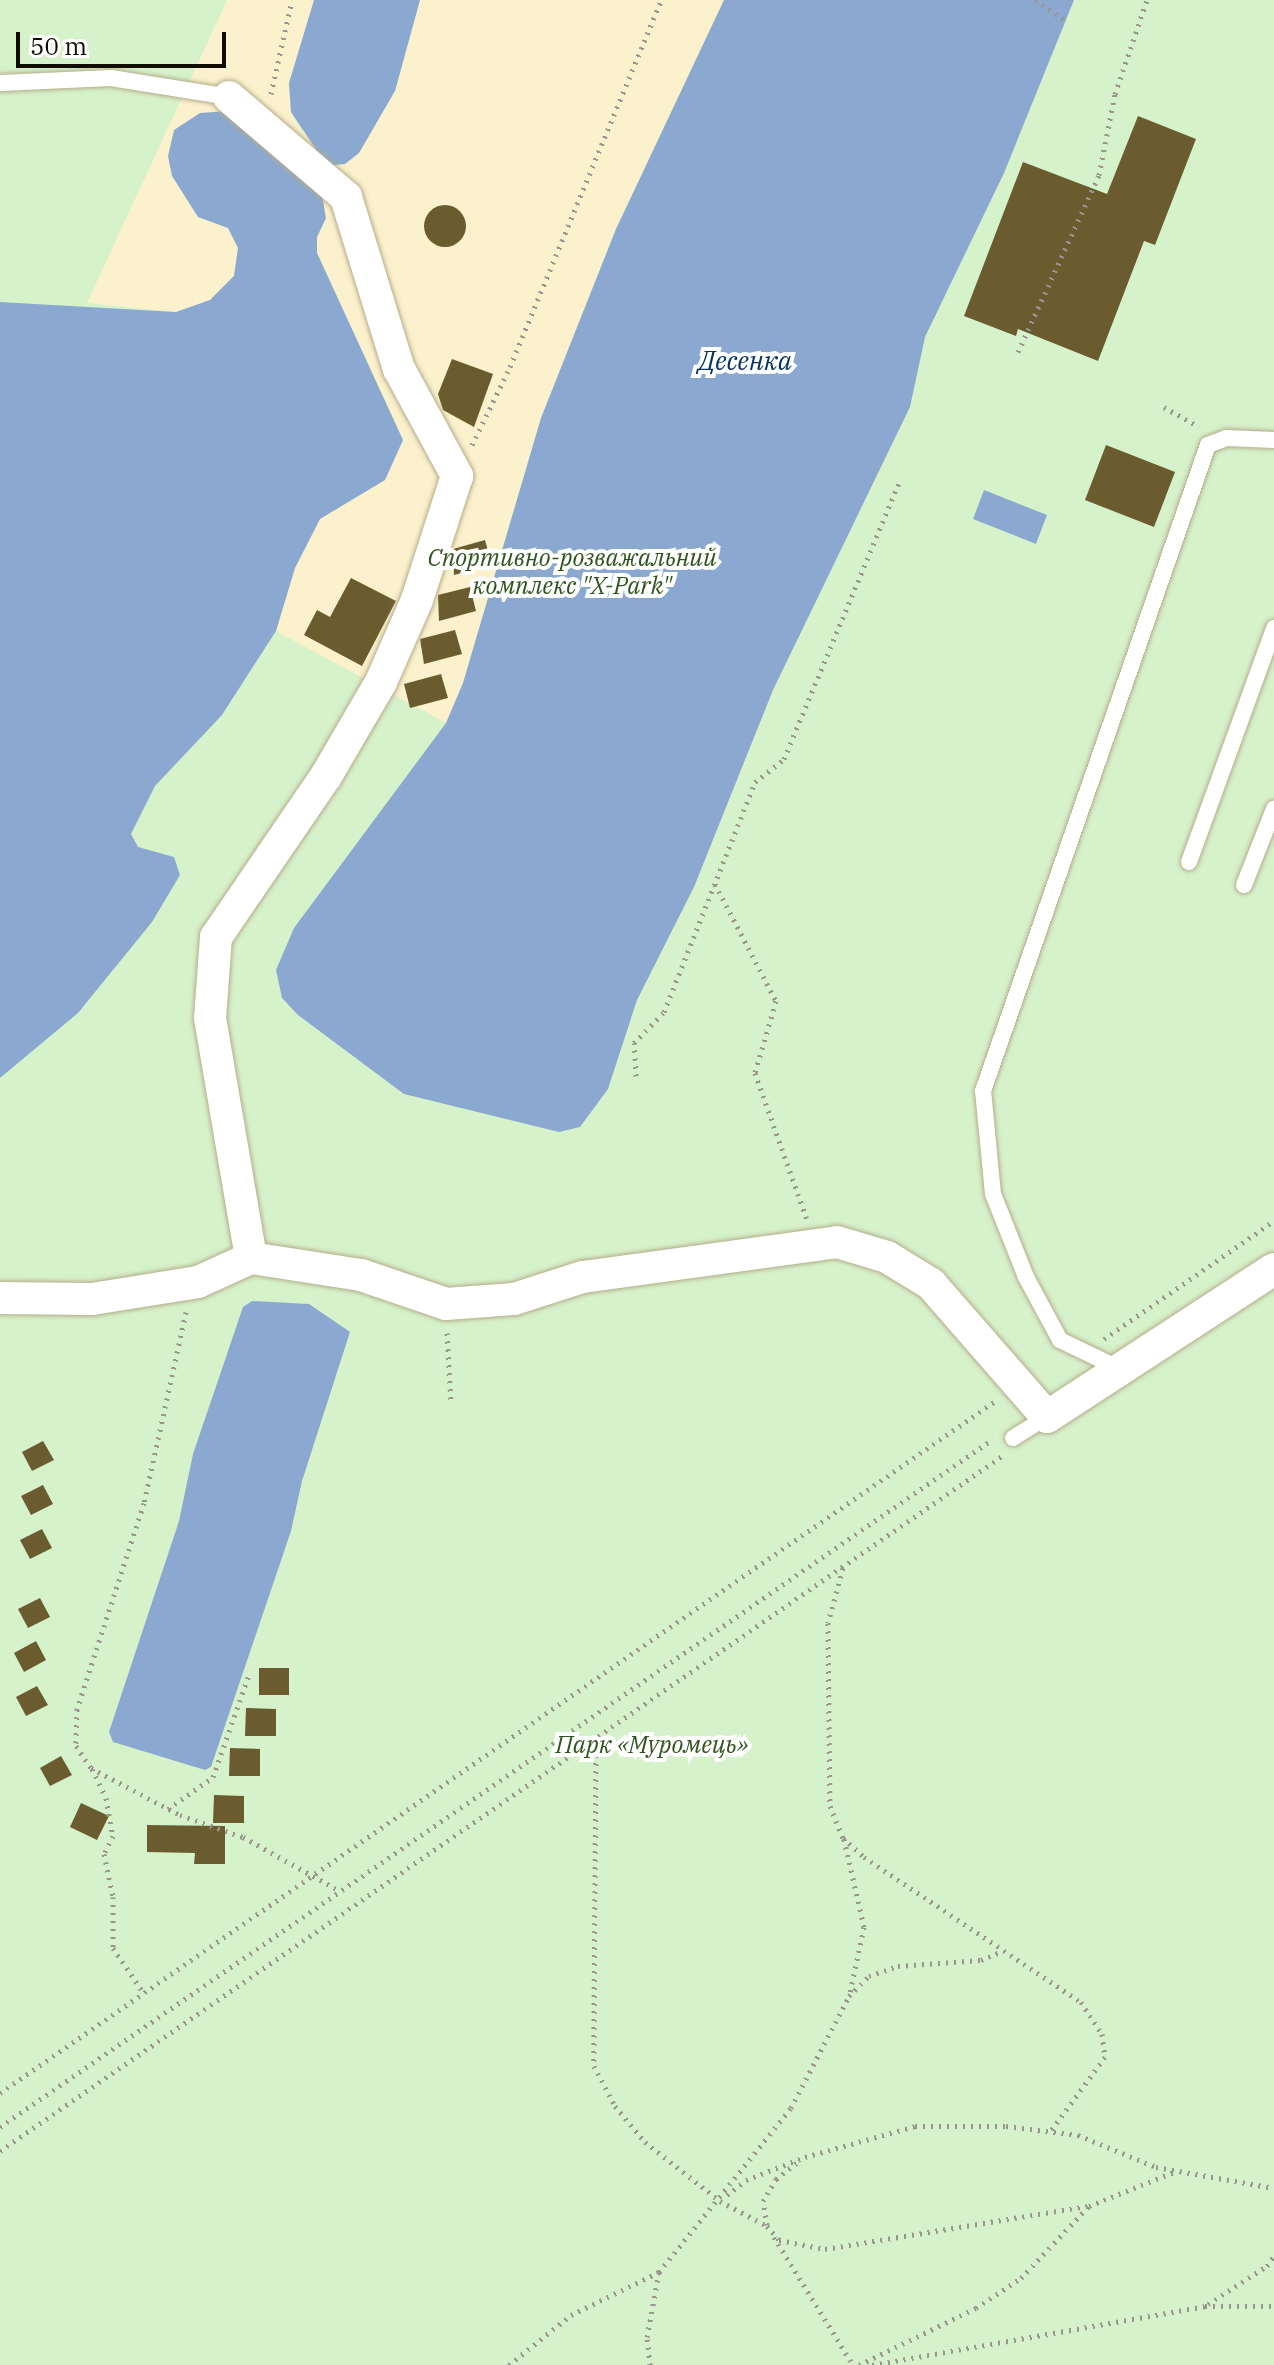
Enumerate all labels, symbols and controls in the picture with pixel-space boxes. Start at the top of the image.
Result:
scale bar [20,16,230,66]
text: 50 m [30,30,87,62]
water label: Десенка [698,345,792,377]
park label: Спортивно-розважальний комплекс "Х-Park" [427,544,717,600]
park label: Парк «Муромець» [555,1731,749,1759]

